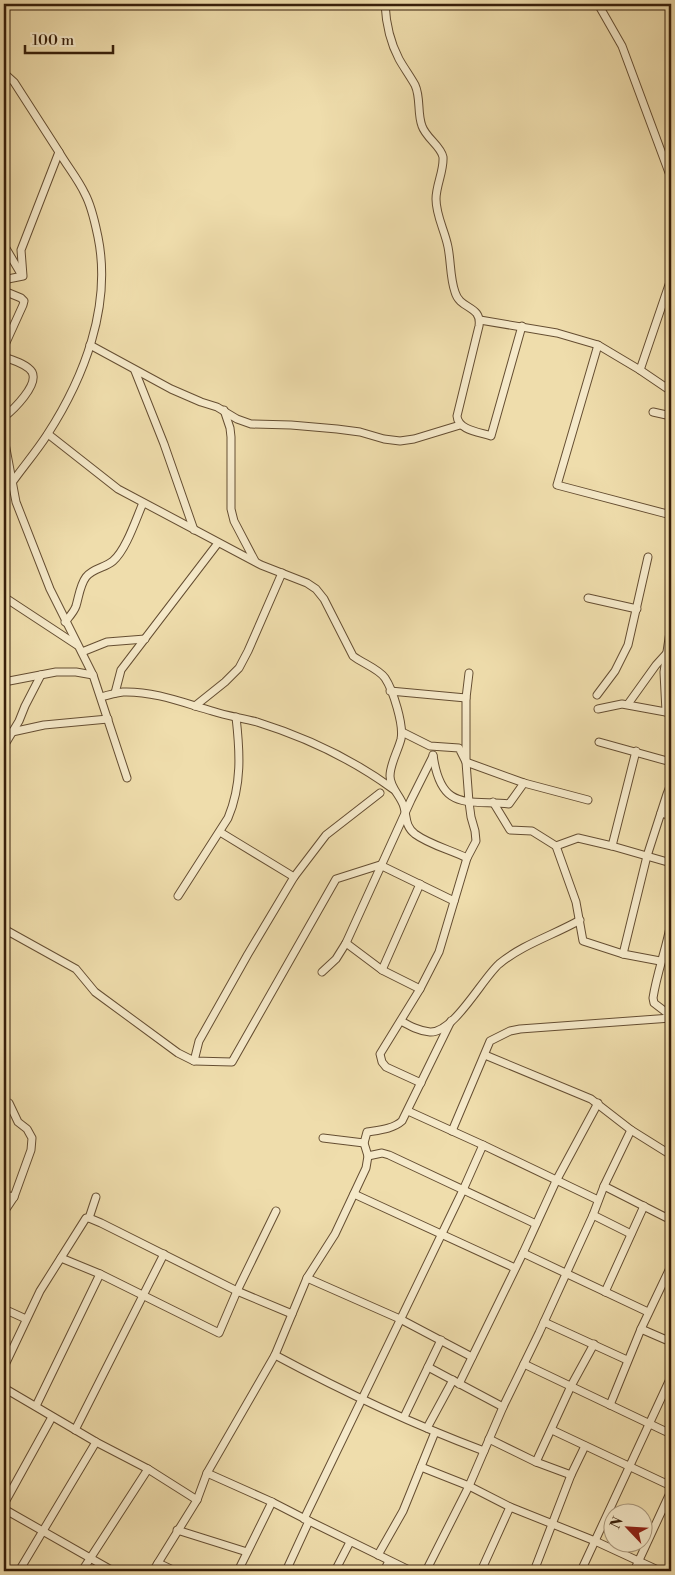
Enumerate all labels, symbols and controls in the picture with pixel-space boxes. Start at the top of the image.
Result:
scale bar [25,22,112,54]
text: 100 m [32,31,74,50]
north arrow [602,1502,652,1552]
text: N [607,1514,628,1532]

